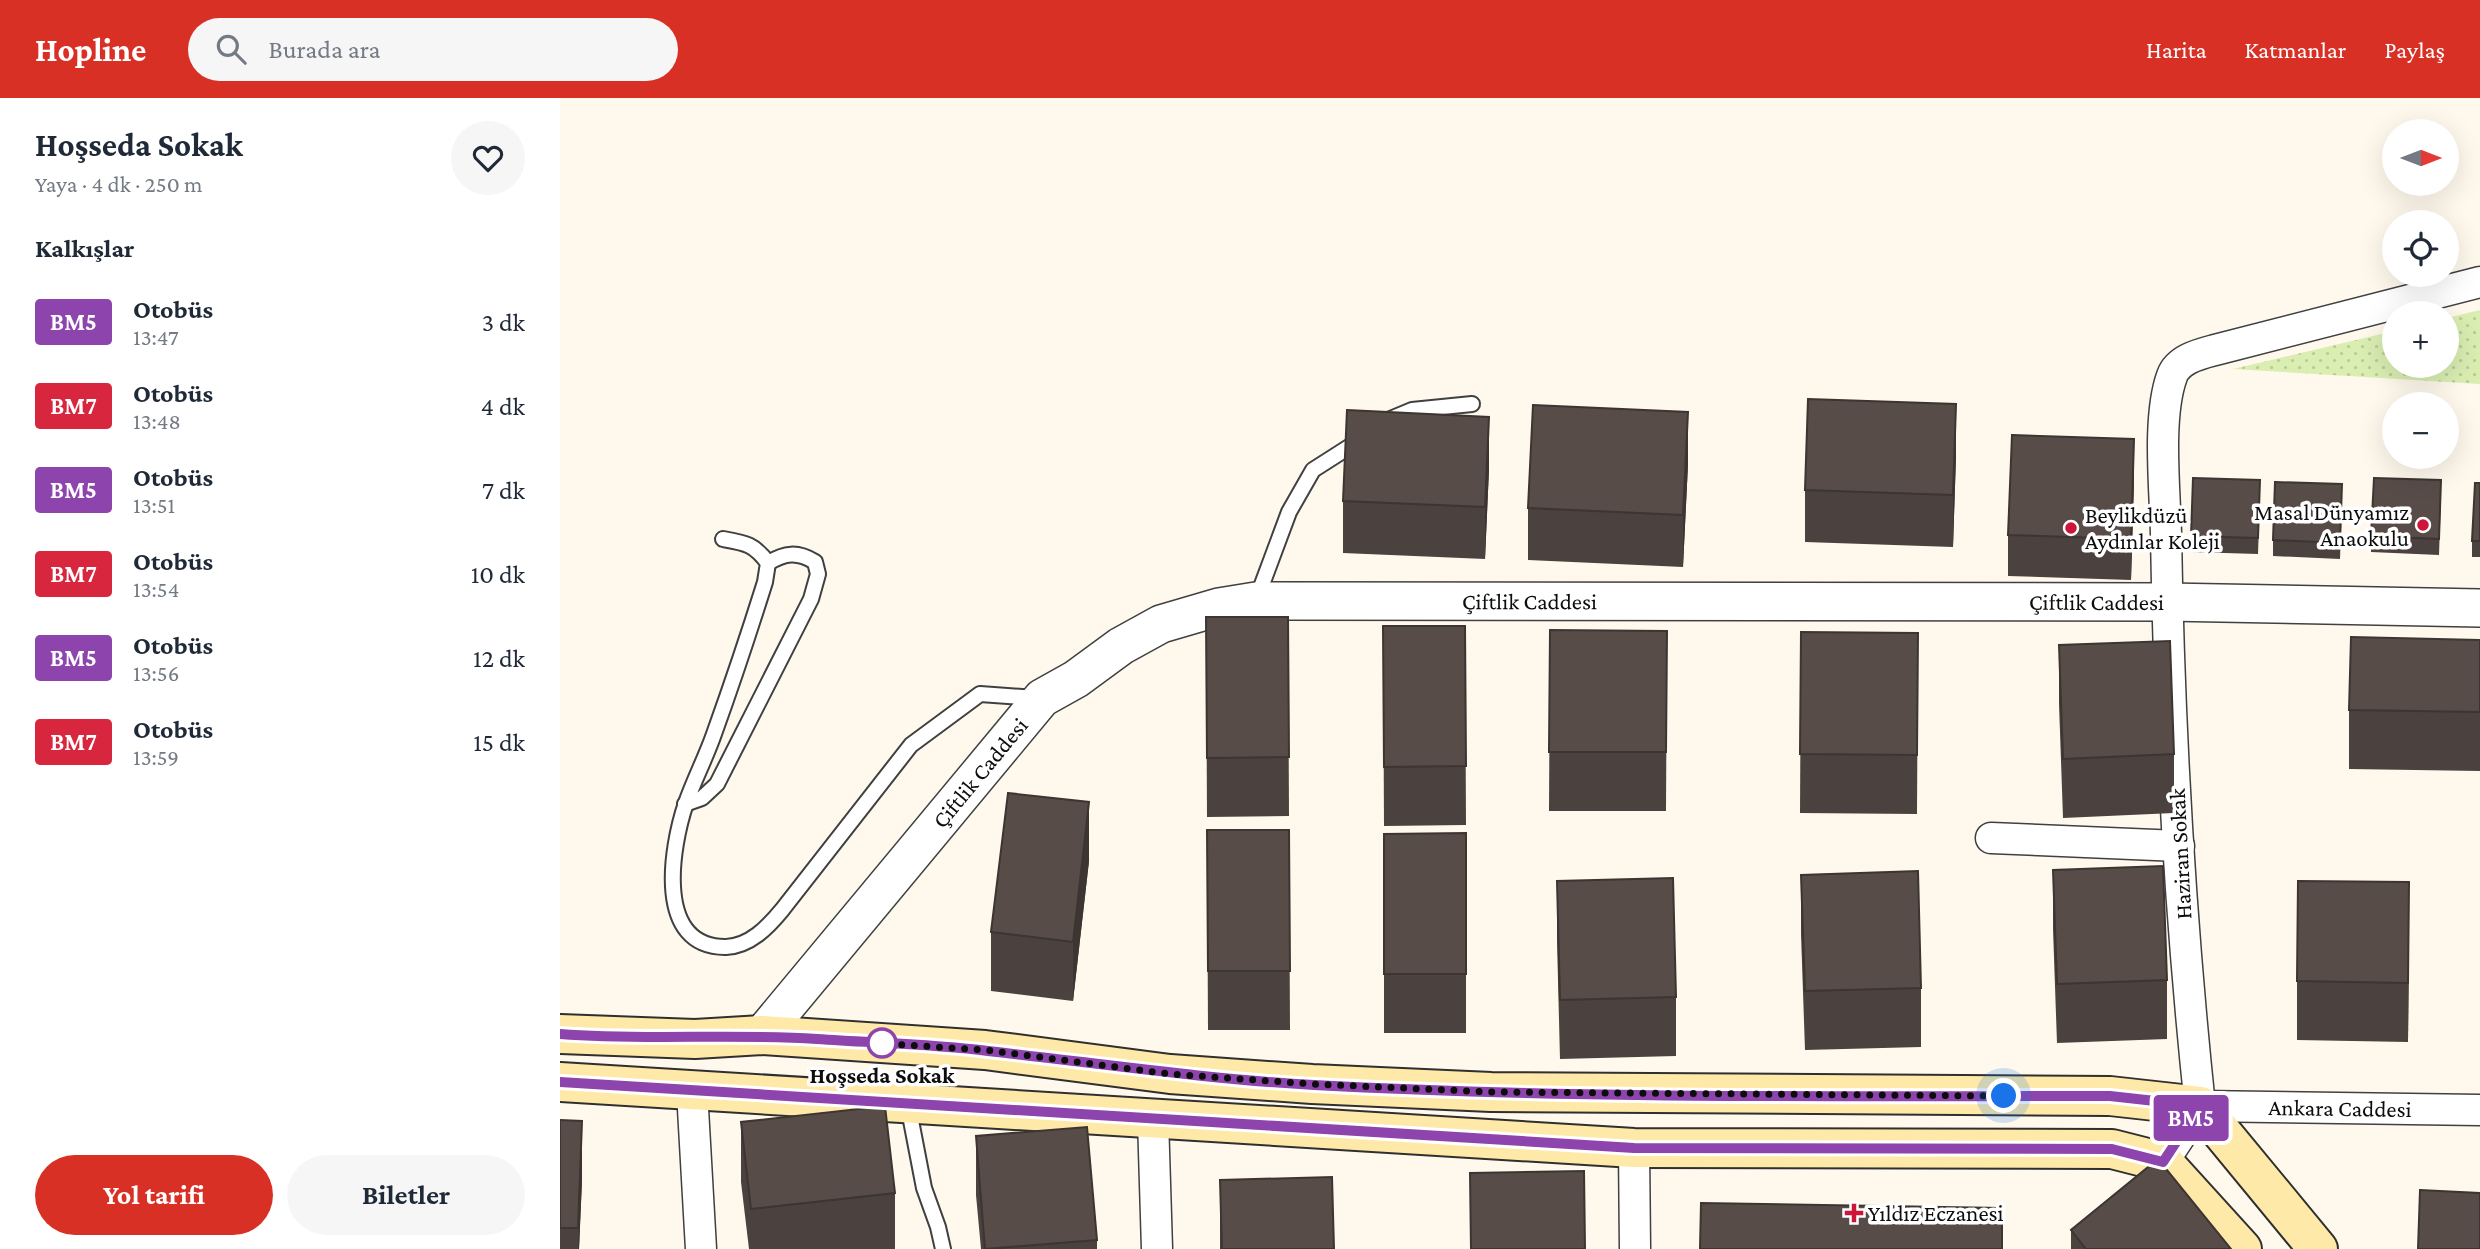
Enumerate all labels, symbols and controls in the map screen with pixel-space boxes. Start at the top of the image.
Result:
search box [188,18,678,81]
icon: search [212,30,250,68]
text: Hopline [35,31,146,68]
text: Burada ara [268,35,381,64]
text: Harita [2146,36,2207,63]
text: Katmanlar [2245,36,2346,63]
text: Paylaş [2384,36,2445,63]
north arrow [2382,119,2459,196]
map controls [2382,119,2459,469]
button: heart [451,121,525,195]
text: Hoşseda Sokak [35,126,243,163]
text: Yaya · 4 dk · 250 m [35,171,202,197]
button: locate [2382,210,2459,287]
text: Kalkışlar [35,234,134,263]
text: Otobüs [133,295,213,324]
button: + [2382,301,2459,378]
text: BM5 [50,308,97,335]
text: 3 dk [482,308,525,337]
text: 13:47 [133,324,179,350]
text: Otobüs [133,379,213,408]
text: BM7 [50,392,97,419]
text: 4 dk [481,392,525,421]
button: − [2382,392,2459,469]
text: 13:48 [133,408,181,434]
text: Otobüs [133,463,213,492]
text: BM5 [50,476,97,503]
text: 7 dk [482,476,525,505]
text: 13:51 [133,492,175,518]
place label: Masal Dünyamız Anaokulu [2254,499,2409,551]
place label: Beylikdüzü Aydınlar Koleji [2085,502,2220,554]
marker: Masal Dünyamız Anaokulu [2415,517,2431,533]
marker: Beylikdüzü Aydınlar Koleji [2063,520,2079,536]
text: Otobüs [133,547,213,576]
text: BM7 [50,560,97,587]
text: 10 dk [471,560,525,589]
text: 13:54 [133,576,179,602]
street label: Çiftlik Caddesi [1462,588,1597,614]
street label: Çiftlik Caddesi [2029,589,2164,615]
text: Otobüs [133,631,213,660]
text: BM5 [50,644,97,671]
text: 12 dk [473,644,525,673]
text: 13:56 [133,660,179,686]
street label: Çiftlik Caddesi [927,713,1033,833]
text: Otobüs [133,715,213,744]
text: BM7 [50,728,97,755]
text: 15 dk [473,728,525,757]
text: 13:59 [133,744,179,770]
street label: Haziran Sokak [2164,788,2196,920]
marker: Hoşseda Sokak [867,1028,897,1058]
place label: Hoşseda Sokak [810,1062,955,1088]
your location [1986,1078,2021,1113]
street label: Ankara Caddesi [2268,1094,2412,1122]
line badge: BM5 [2151,1095,2231,1141]
text: BM5 [2168,1104,2214,1131]
button: Yol tarifi [35,1155,273,1235]
button: Biletler [287,1155,525,1235]
place label: Yıldız Eczanesi [1868,1200,2004,1226]
marker: Yıldız Eczanesi [1846,1205,1862,1221]

